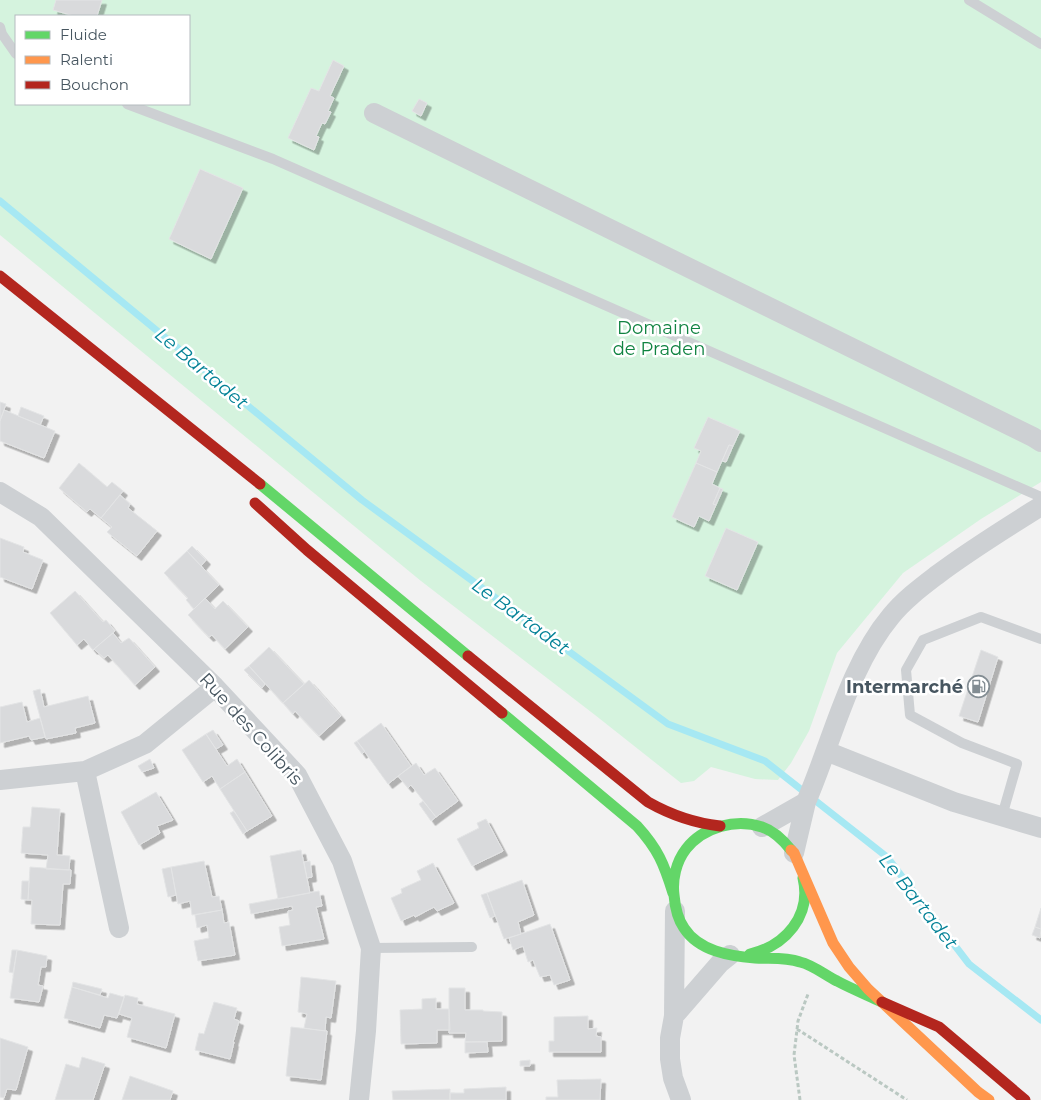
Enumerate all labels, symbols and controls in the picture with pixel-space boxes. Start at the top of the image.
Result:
legend [15,15,190,105]
text: Fluide [60,25,107,44]
text: Ralenti [60,50,113,69]
text: Bouchon [60,75,129,94]
park label: Domaine de Praden [613,317,705,360]
water label: Le Bartadet [150,323,253,414]
water label: Le Bartadet [467,573,574,660]
street label: Rue des Colibris [195,668,307,790]
fuel station icon: Intermarché [967,675,991,699]
place label: Intermarché [846,676,963,698]
water label: Le Bartadet [874,849,963,954]

